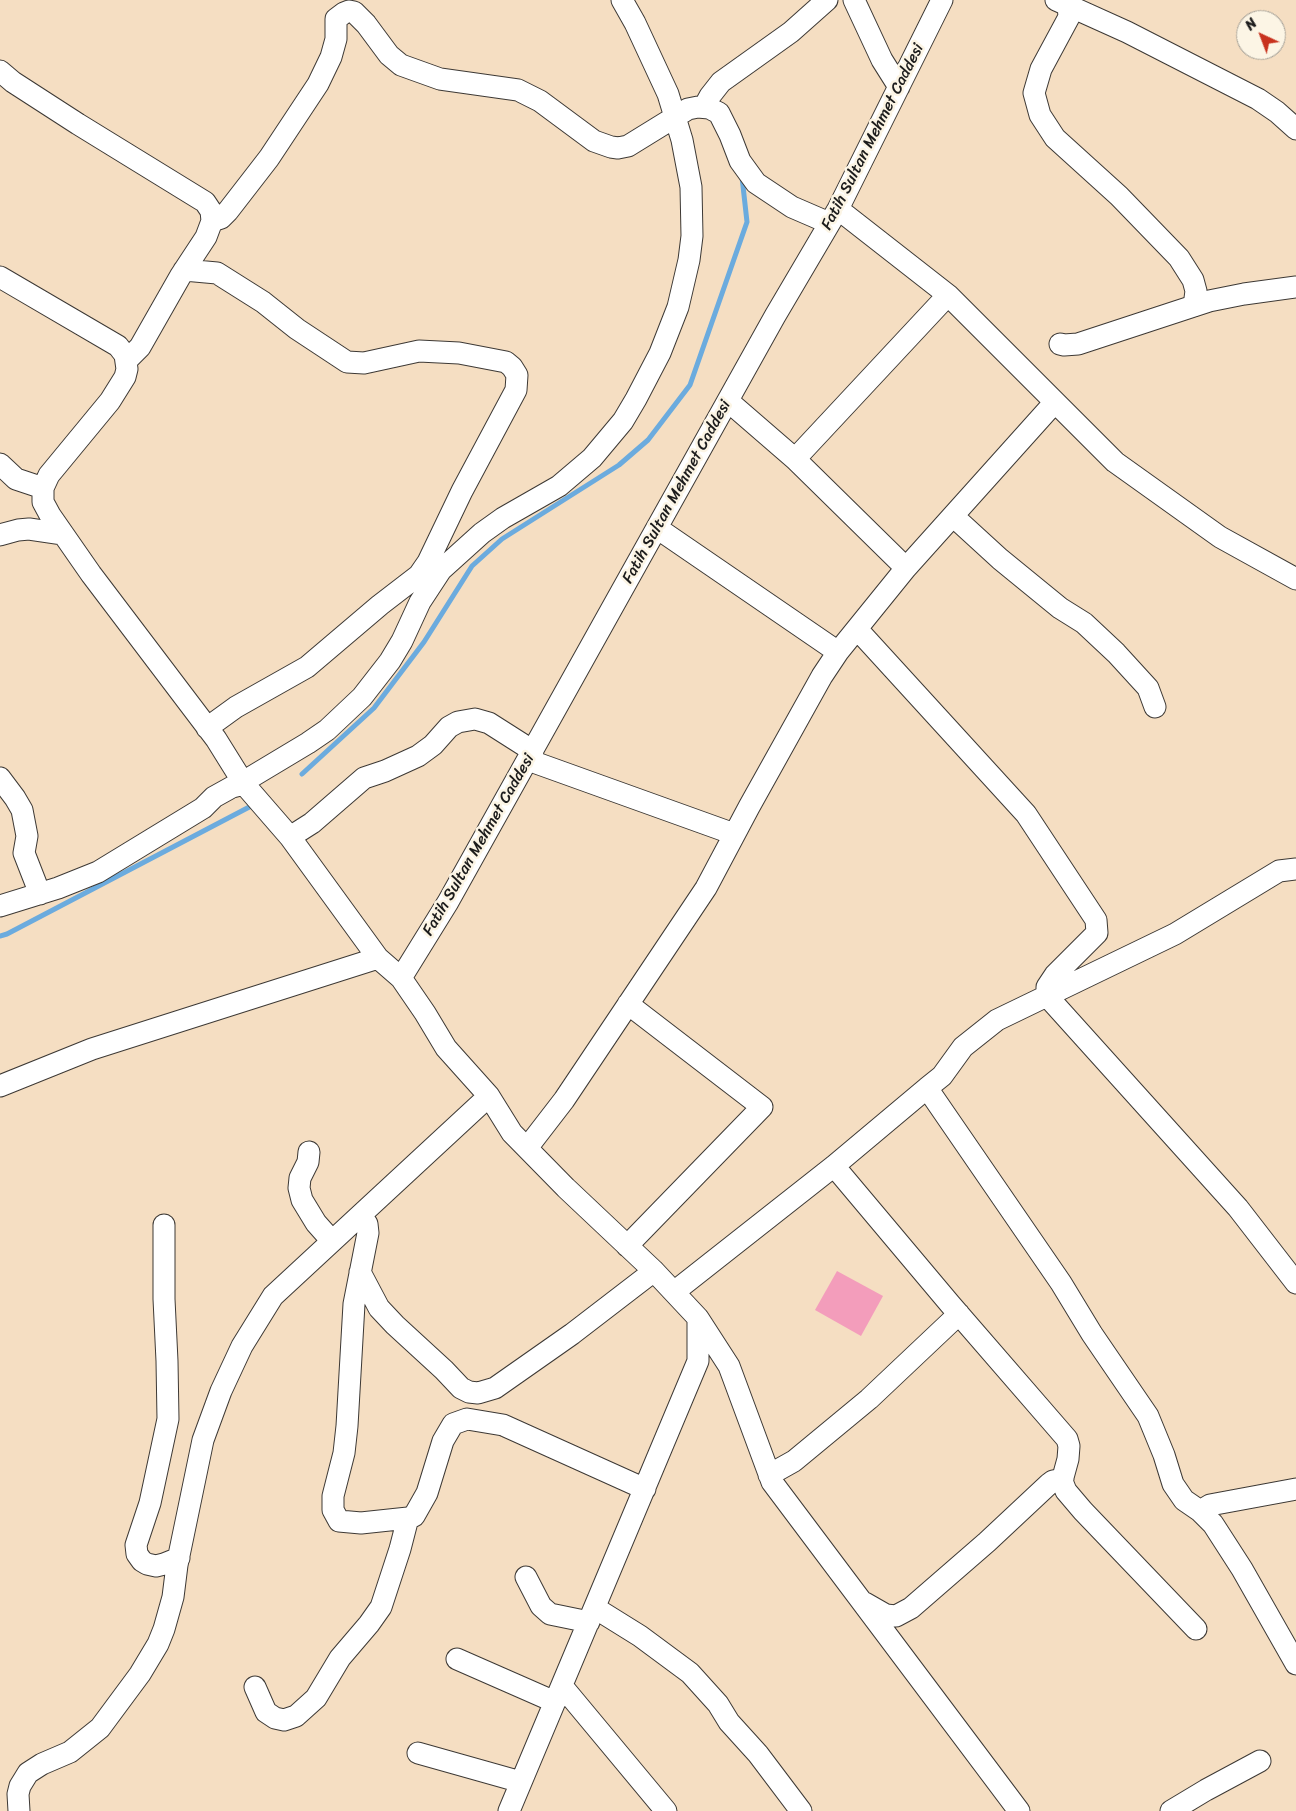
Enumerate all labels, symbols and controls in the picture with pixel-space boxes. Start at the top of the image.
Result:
north arrow [1236,10,1286,60]
text: N [1239,12,1263,37]
street label: Fatih Sultan Mehmet Caddesi [818,41,928,233]
street label: Fatih Sultan Mehmet Caddesi [619,397,735,587]
street label: Fatih Sultan Mehmet Caddesi [419,751,539,939]

